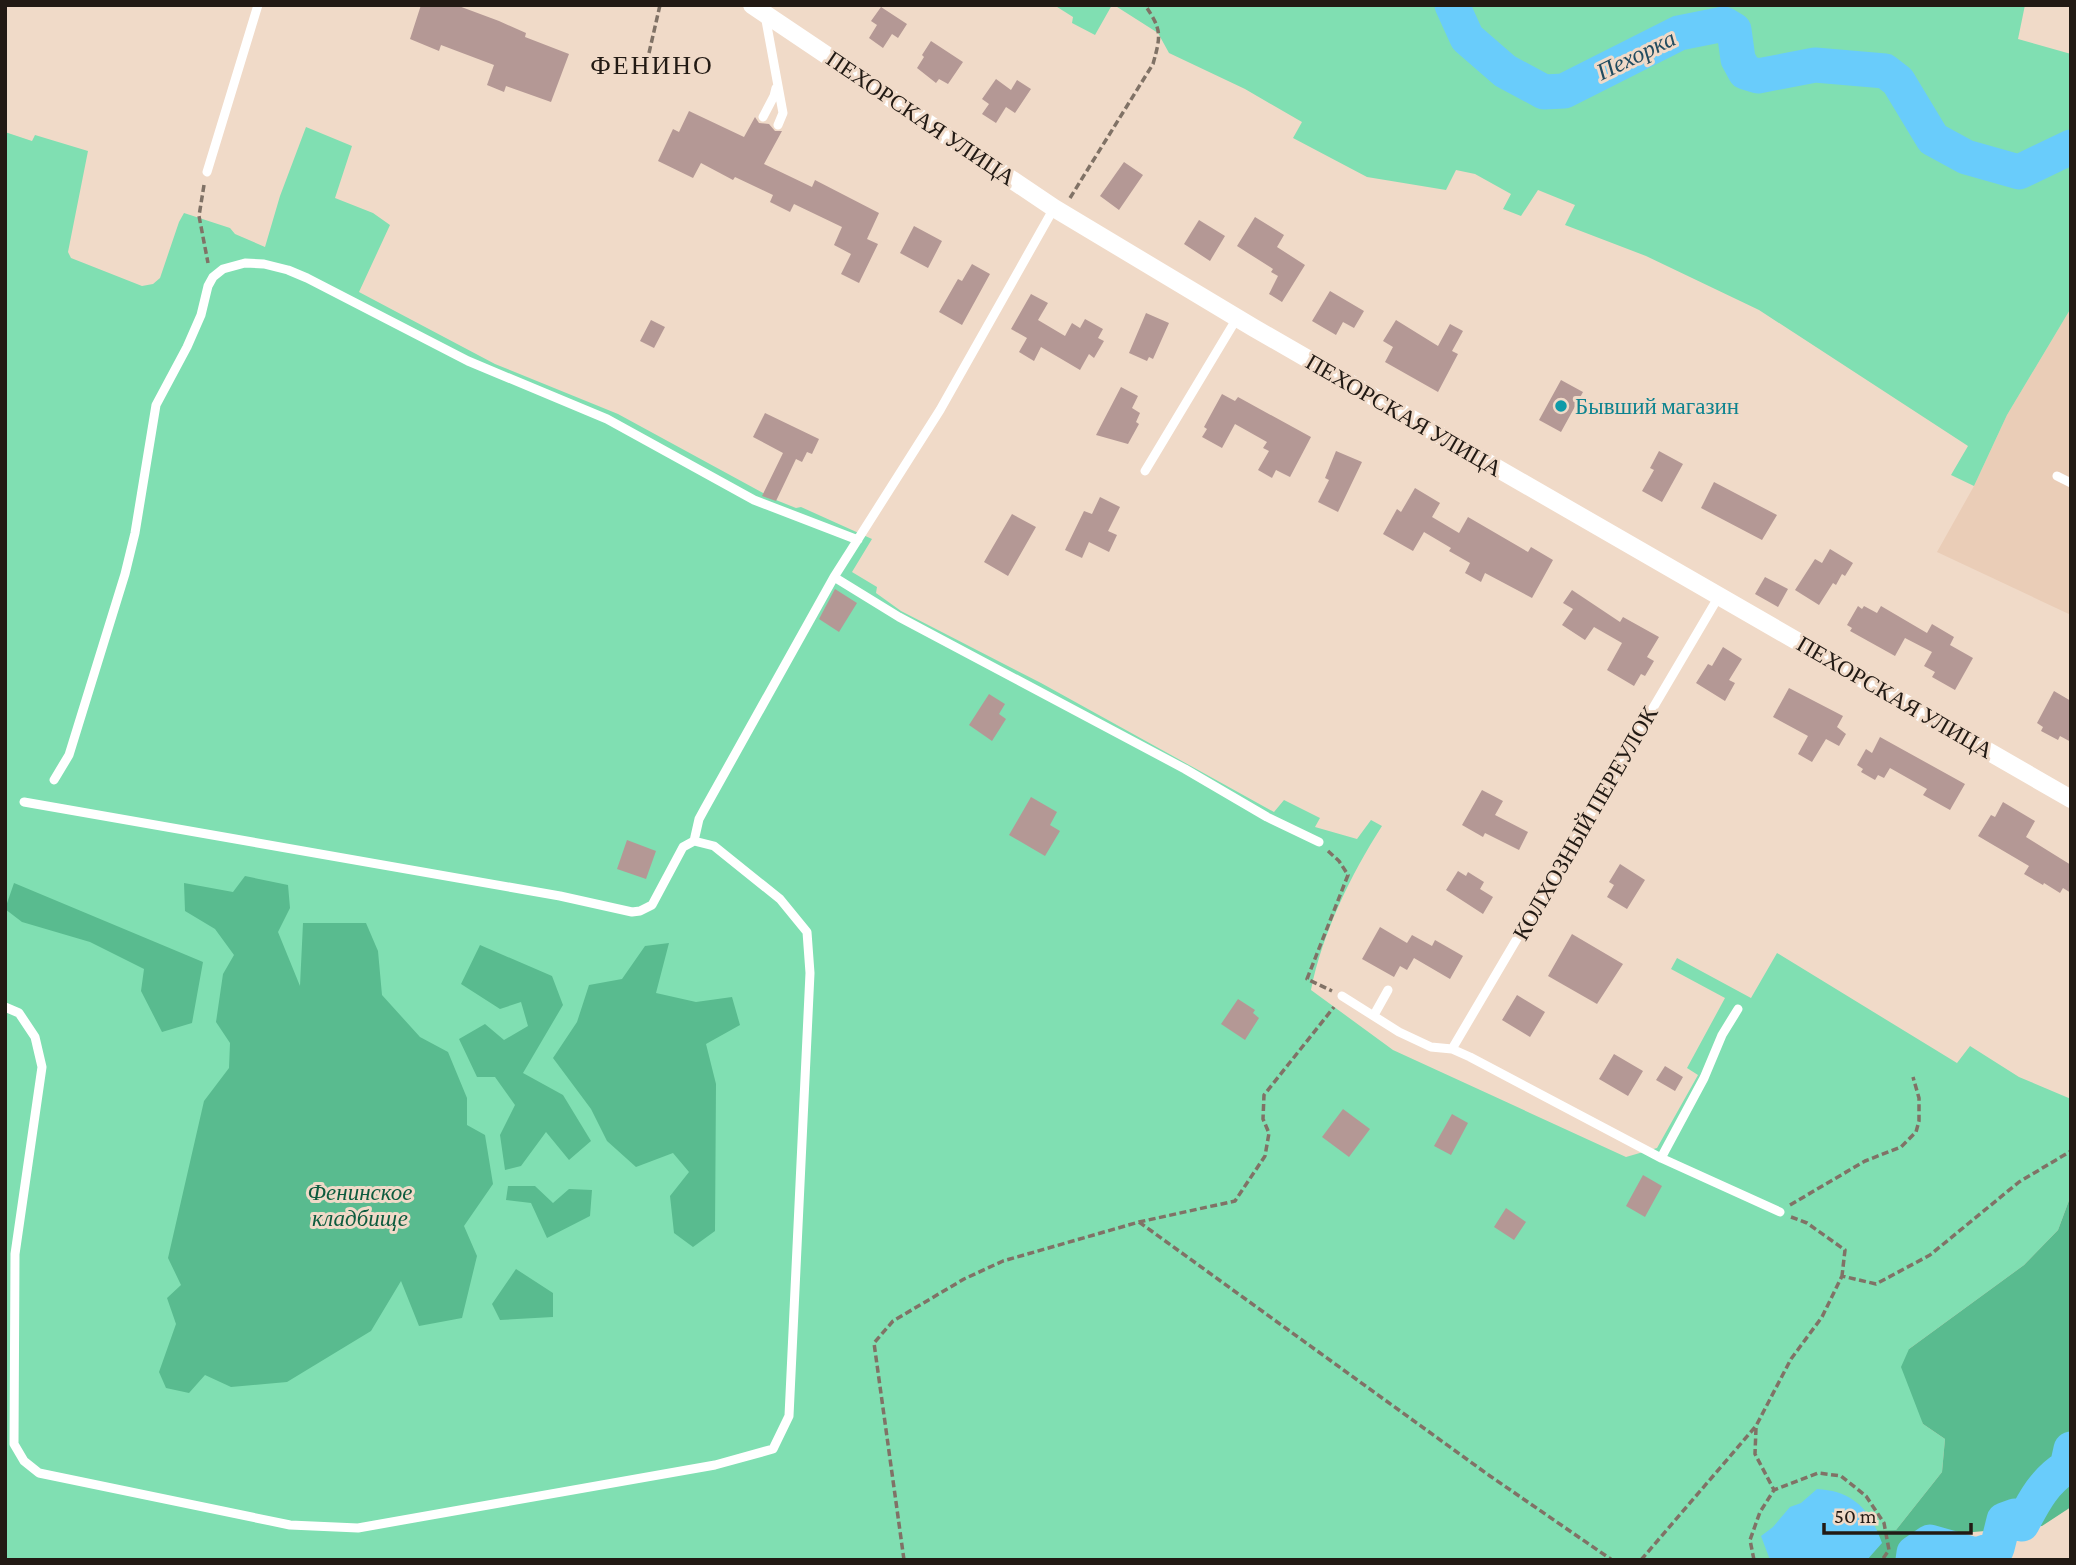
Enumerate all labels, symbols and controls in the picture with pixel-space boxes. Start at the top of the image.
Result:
water label: Пехорка [1591,24,1680,86]
street label: ПЕХОРСКАЯ УЛИЦА [822,45,1021,191]
district label: ФЕНИНО [590,51,714,80]
street label: ПЕХОРСКАЯ УЛИЦА [1301,348,1507,482]
place label: Бывший магазин [1575,393,1739,419]
marker: Бывший магазин [1553,398,1569,414]
street label: ПЕХОРСКАЯ УЛИЦА [1792,630,1998,764]
street label: КОЛХОЗНЫЙ ПЕРЕУЛОК [1507,701,1663,945]
park label: Фенинское кладбище [308,1179,412,1231]
scale bar [1824,1492,1971,1536]
text: 50 m [1834,1504,1877,1528]

